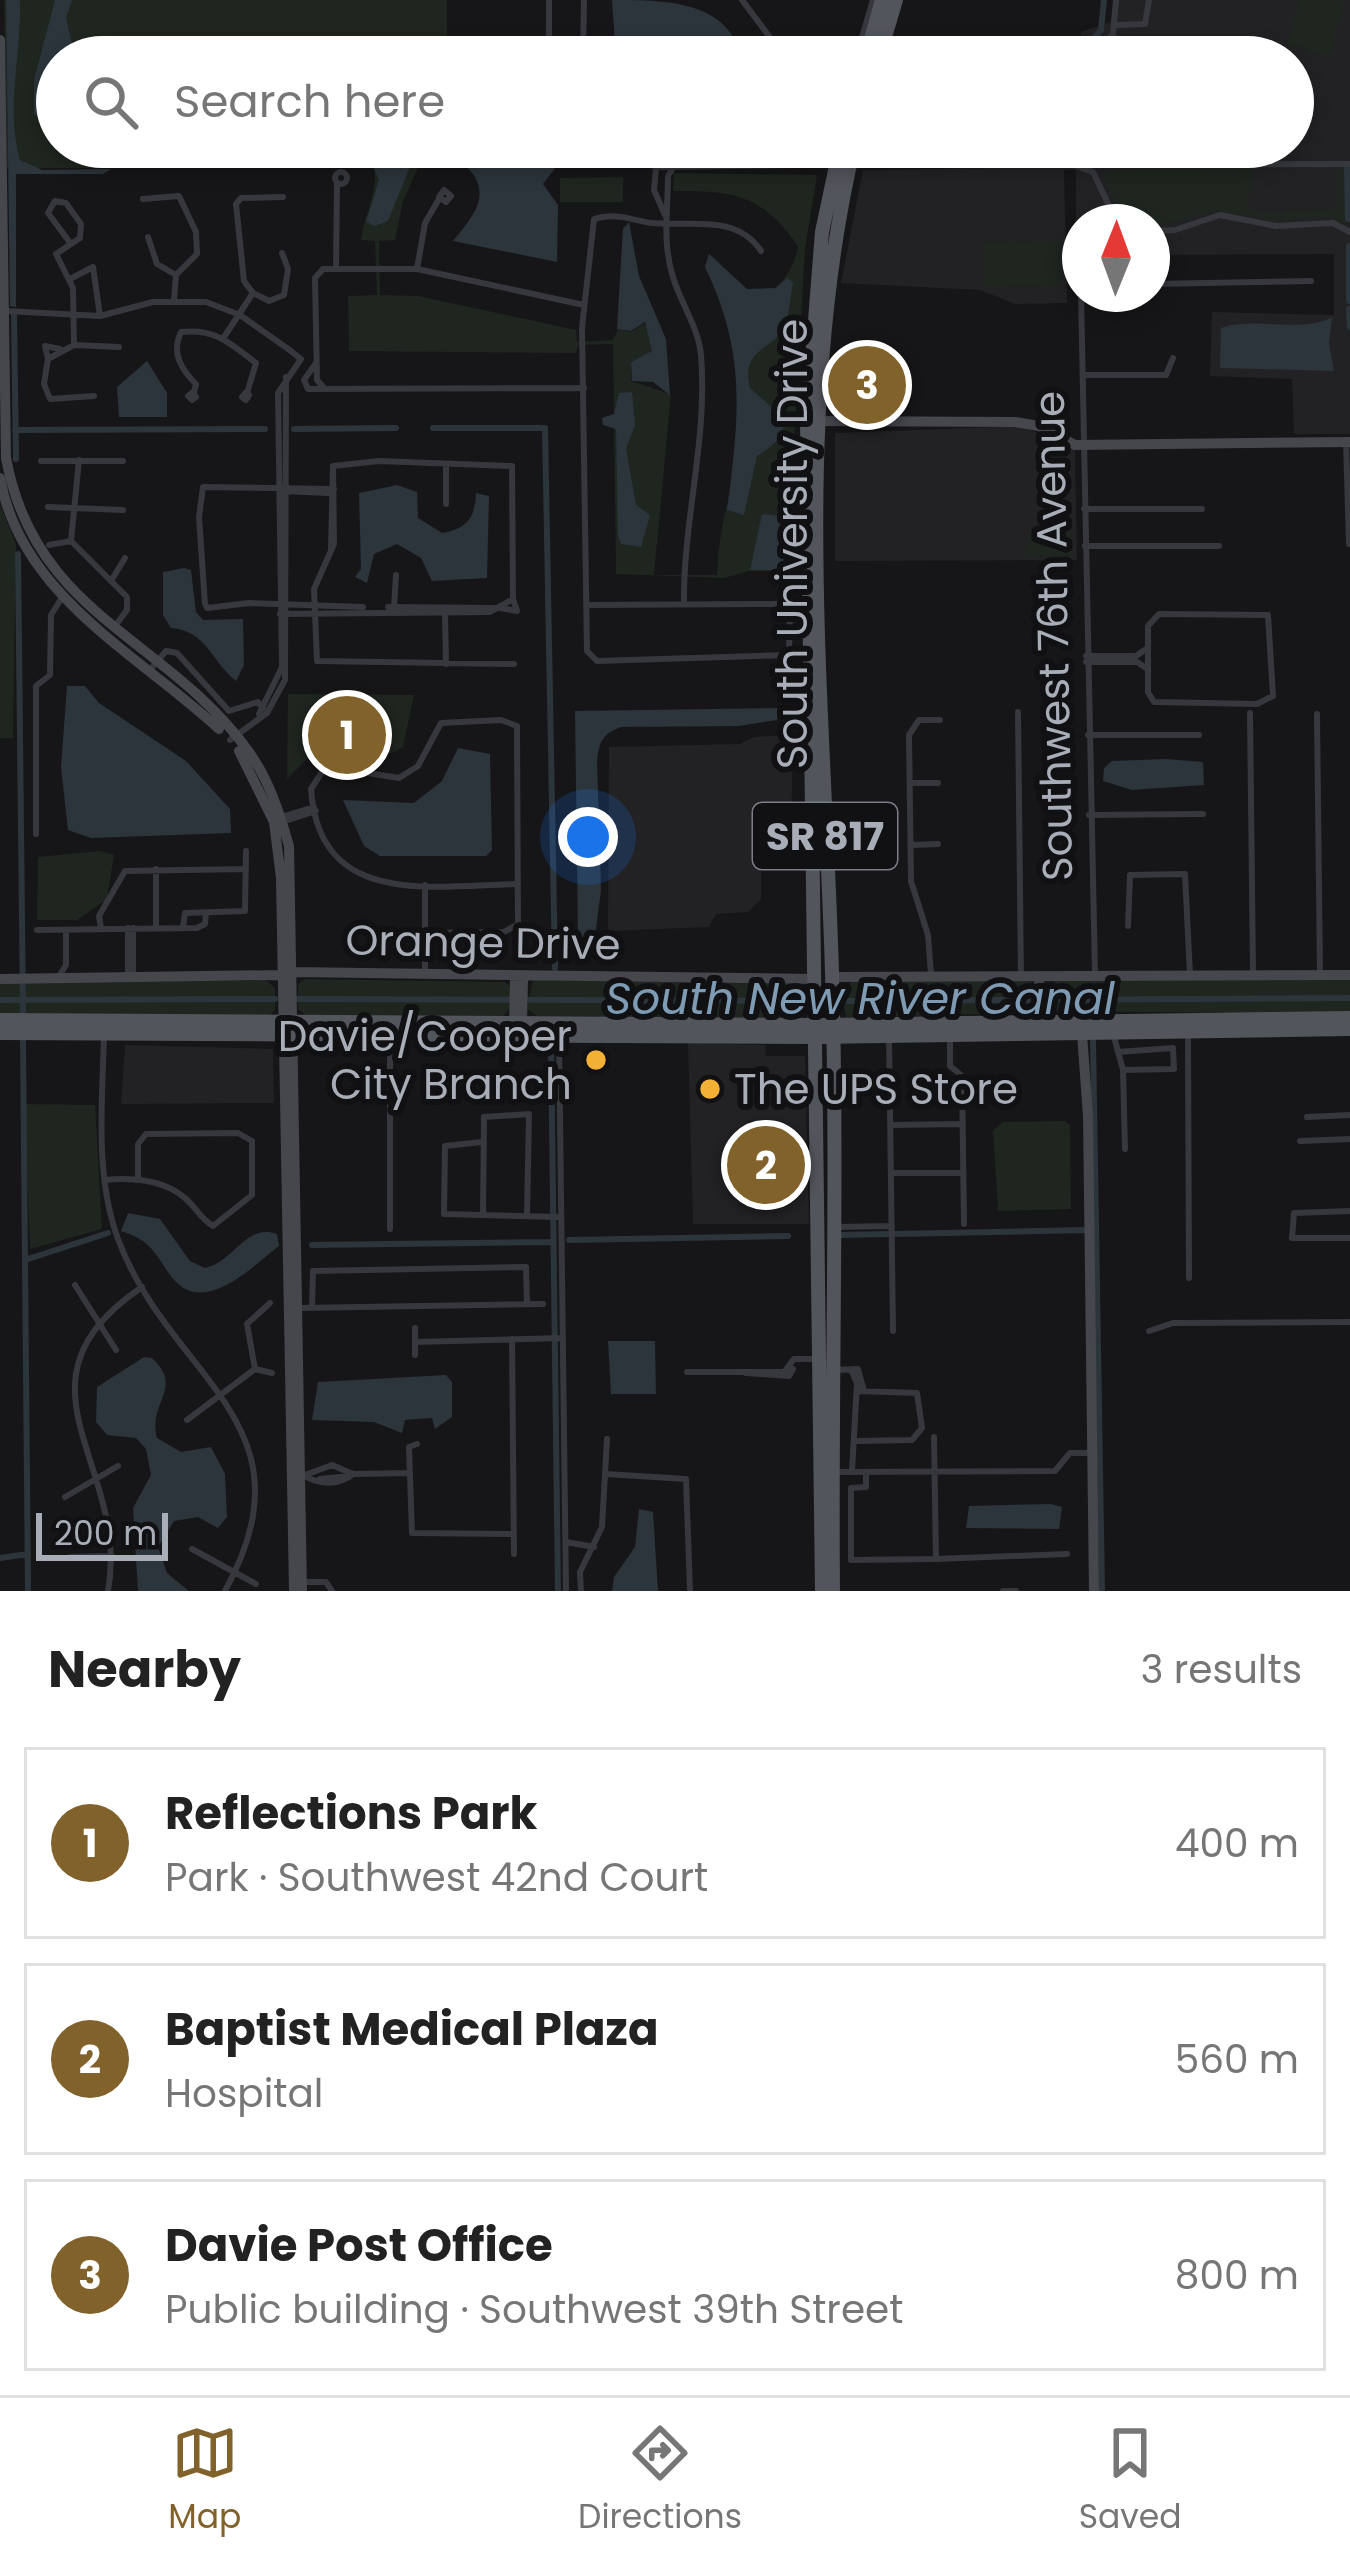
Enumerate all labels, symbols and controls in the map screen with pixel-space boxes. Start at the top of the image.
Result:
search box [36,36,1314,168]
icon: search [78,69,144,135]
text: Search here [174,70,445,133]
north arrow [1062,204,1170,312]
street label: South University Drive [763,319,822,769]
pin: 3 [828,340,906,430]
street label: Southwest 76th Avenue [1020,390,1087,882]
pin: 1 [308,690,386,780]
road number: SR 817 [753,803,897,869]
your location [558,807,618,867]
street label: Orange Drive [345,911,621,974]
water label: South New River Canal [605,967,1116,1030]
place label: Davie/Cooper City Branch [278,1007,572,1114]
marker: Davie/Cooper City Branch [583,1047,609,1073]
place label: The UPS Store [734,1060,1018,1119]
marker: The UPS Store [697,1076,723,1102]
pin: 2 [727,1120,805,1210]
scale bar [36,1507,168,1560]
text: 200 m [54,1510,157,1557]
text: Nearby [48,1633,241,1705]
text: 3 results [1140,1642,1302,1697]
text: Reflections Park [165,1782,537,1845]
text: 1 [83,1816,97,1871]
text: 400 m [1175,1816,1299,1871]
text: Park · Southwest 42nd Court [165,1850,708,1905]
text: Baptist Medical Plaza [165,1998,658,2061]
text: 2 [79,2032,101,2087]
text: 560 m [1175,2032,1299,2087]
text: Hospital [165,2066,323,2121]
text: Davie Post Office [165,2214,553,2277]
text: 3 [78,2248,102,2303]
text: 800 m [1175,2248,1299,2303]
text: Public building · Southwest 39th Street [165,2282,903,2337]
tab: Map [168,2420,241,2542]
tab: Directions [578,2420,742,2542]
tab: Saved [1079,2420,1182,2542]

